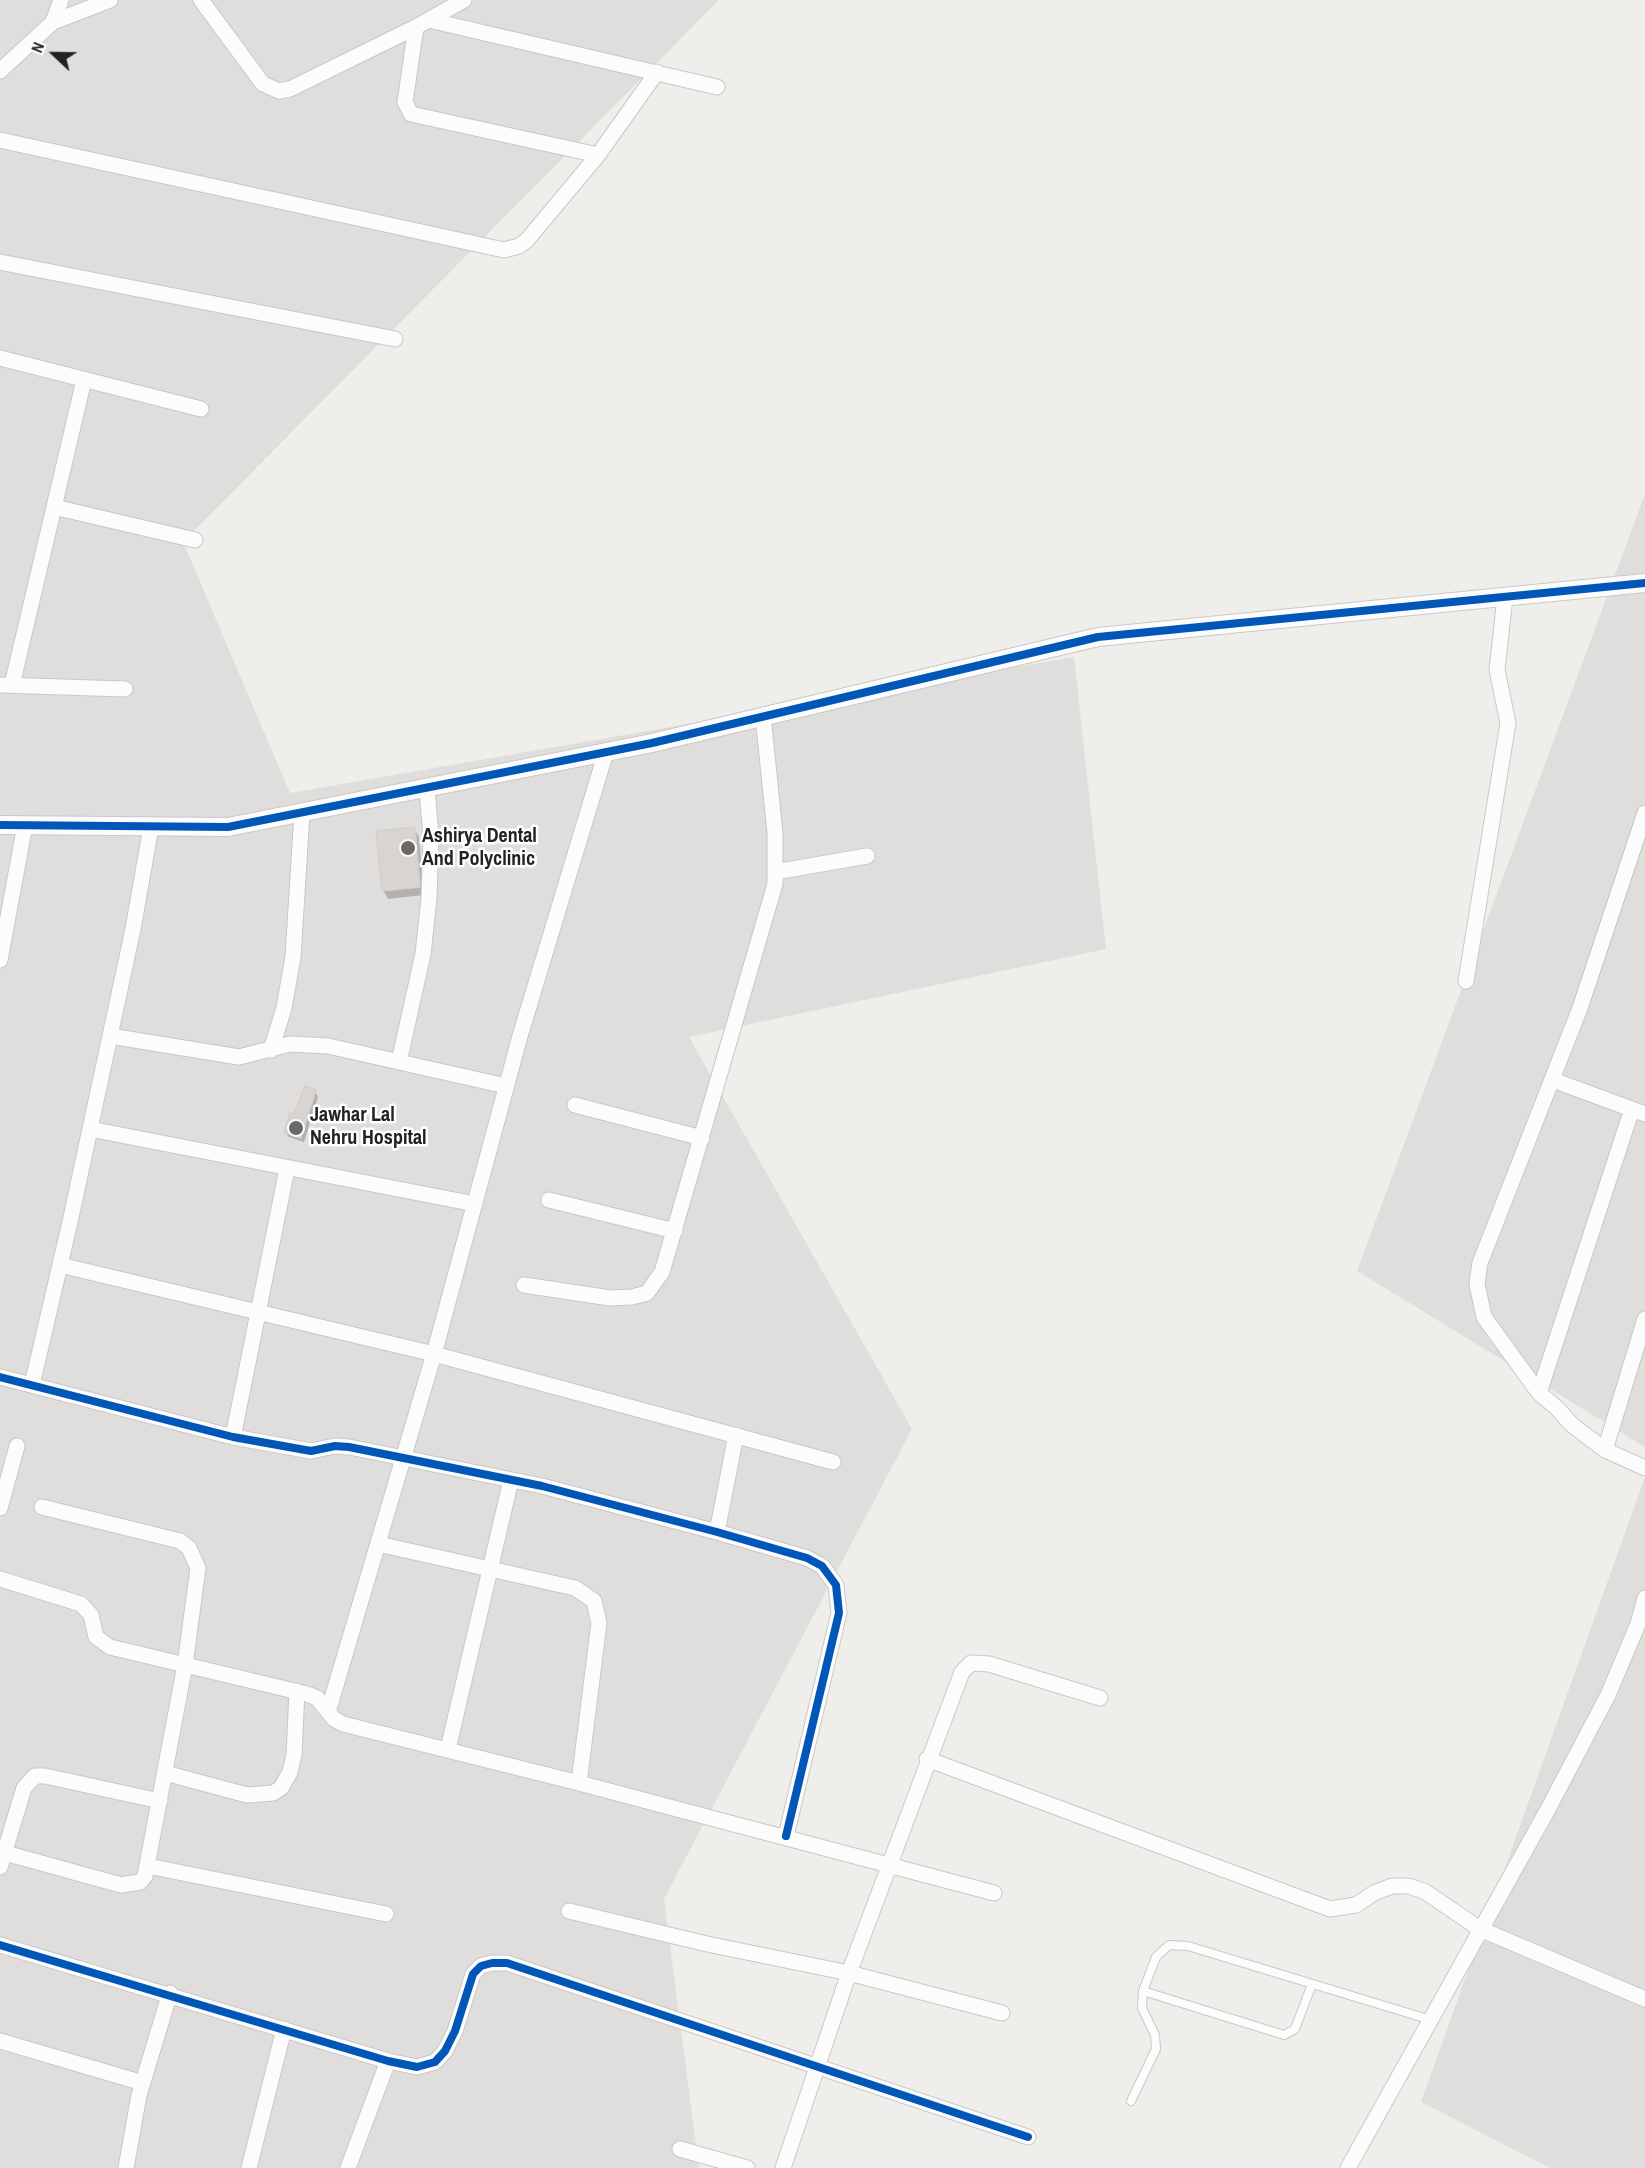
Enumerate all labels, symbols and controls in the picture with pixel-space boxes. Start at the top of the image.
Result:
north arrow [24,24,84,84]
text: N [25,39,49,56]
place label: Ashirya Dental And Polyclinic [422,825,537,872]
marker: Ashirya Dental And Polyclinic [399,839,417,857]
place label: Jawhar Lal Nehru Hospital [310,1104,427,1151]
marker: Jawhar Lal Nehru Hospital [287,1119,305,1137]

